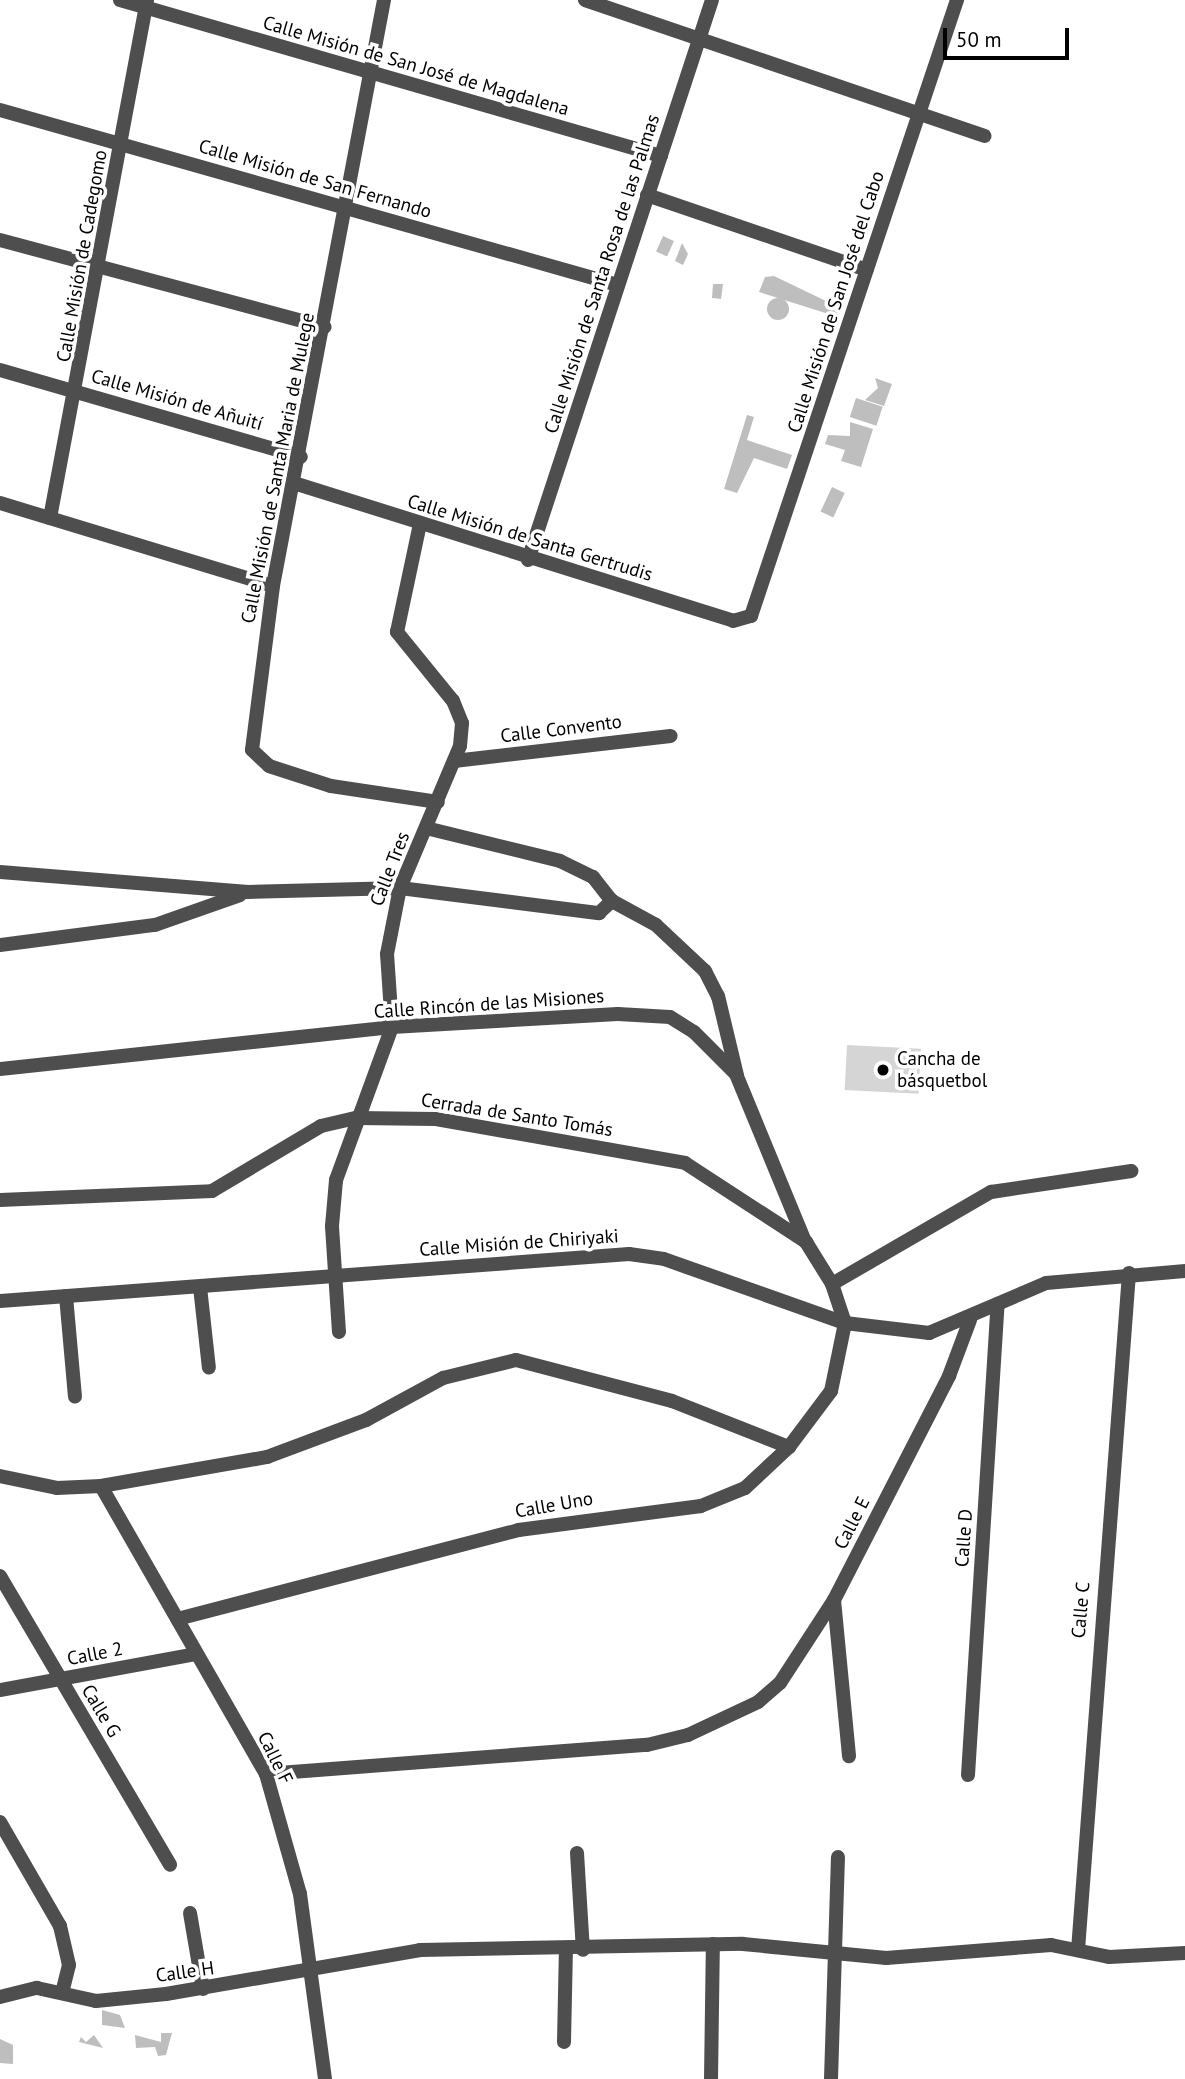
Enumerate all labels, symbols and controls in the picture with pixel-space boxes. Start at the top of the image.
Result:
street label: Calle Misión de San José de Magdalena [260,11,572,121]
scale bar [947,14,1073,58]
text: 50 m [956,26,1002,53]
street label: Calle Misión de Santa Rosa de las Palmas [540,112,664,436]
street label: Calle Misión de San Fernando [196,135,434,223]
street label: Calle Misión de Cadegomo [52,148,112,364]
street label: Calle Misión de San José del Cabo [783,168,889,436]
street label: Calle Misión de Santa Maria de Mulege [237,311,319,625]
street label: Calle Misión de Añuití [88,365,266,435]
street label: Calle Misión de Santa Gertrudis [405,490,655,586]
street label: Calle Convento [499,710,623,748]
street label: Calle Tres [365,828,415,910]
street label: Calle Rincón de las Misiones [373,985,605,1023]
place label: Cancha de básquetbol [897,1048,987,1092]
marker: Cancha de básquetbol [875,1062,891,1078]
street label: Cerrada de Santo Tomás [419,1089,615,1141]
street label: Calle Misión de Chiriyaki [418,1225,620,1261]
street label: Calle Uno [513,1487,595,1523]
street label: Calle E [829,1493,875,1553]
street label: Calle D [951,1508,977,1568]
street label: Calle C [1067,1581,1095,1639]
street label: Calle 2 [65,1637,125,1671]
street label: Calle G [76,1681,126,1741]
street label: Calle F [253,1728,297,1788]
street label: Calle H [154,1957,216,1987]

